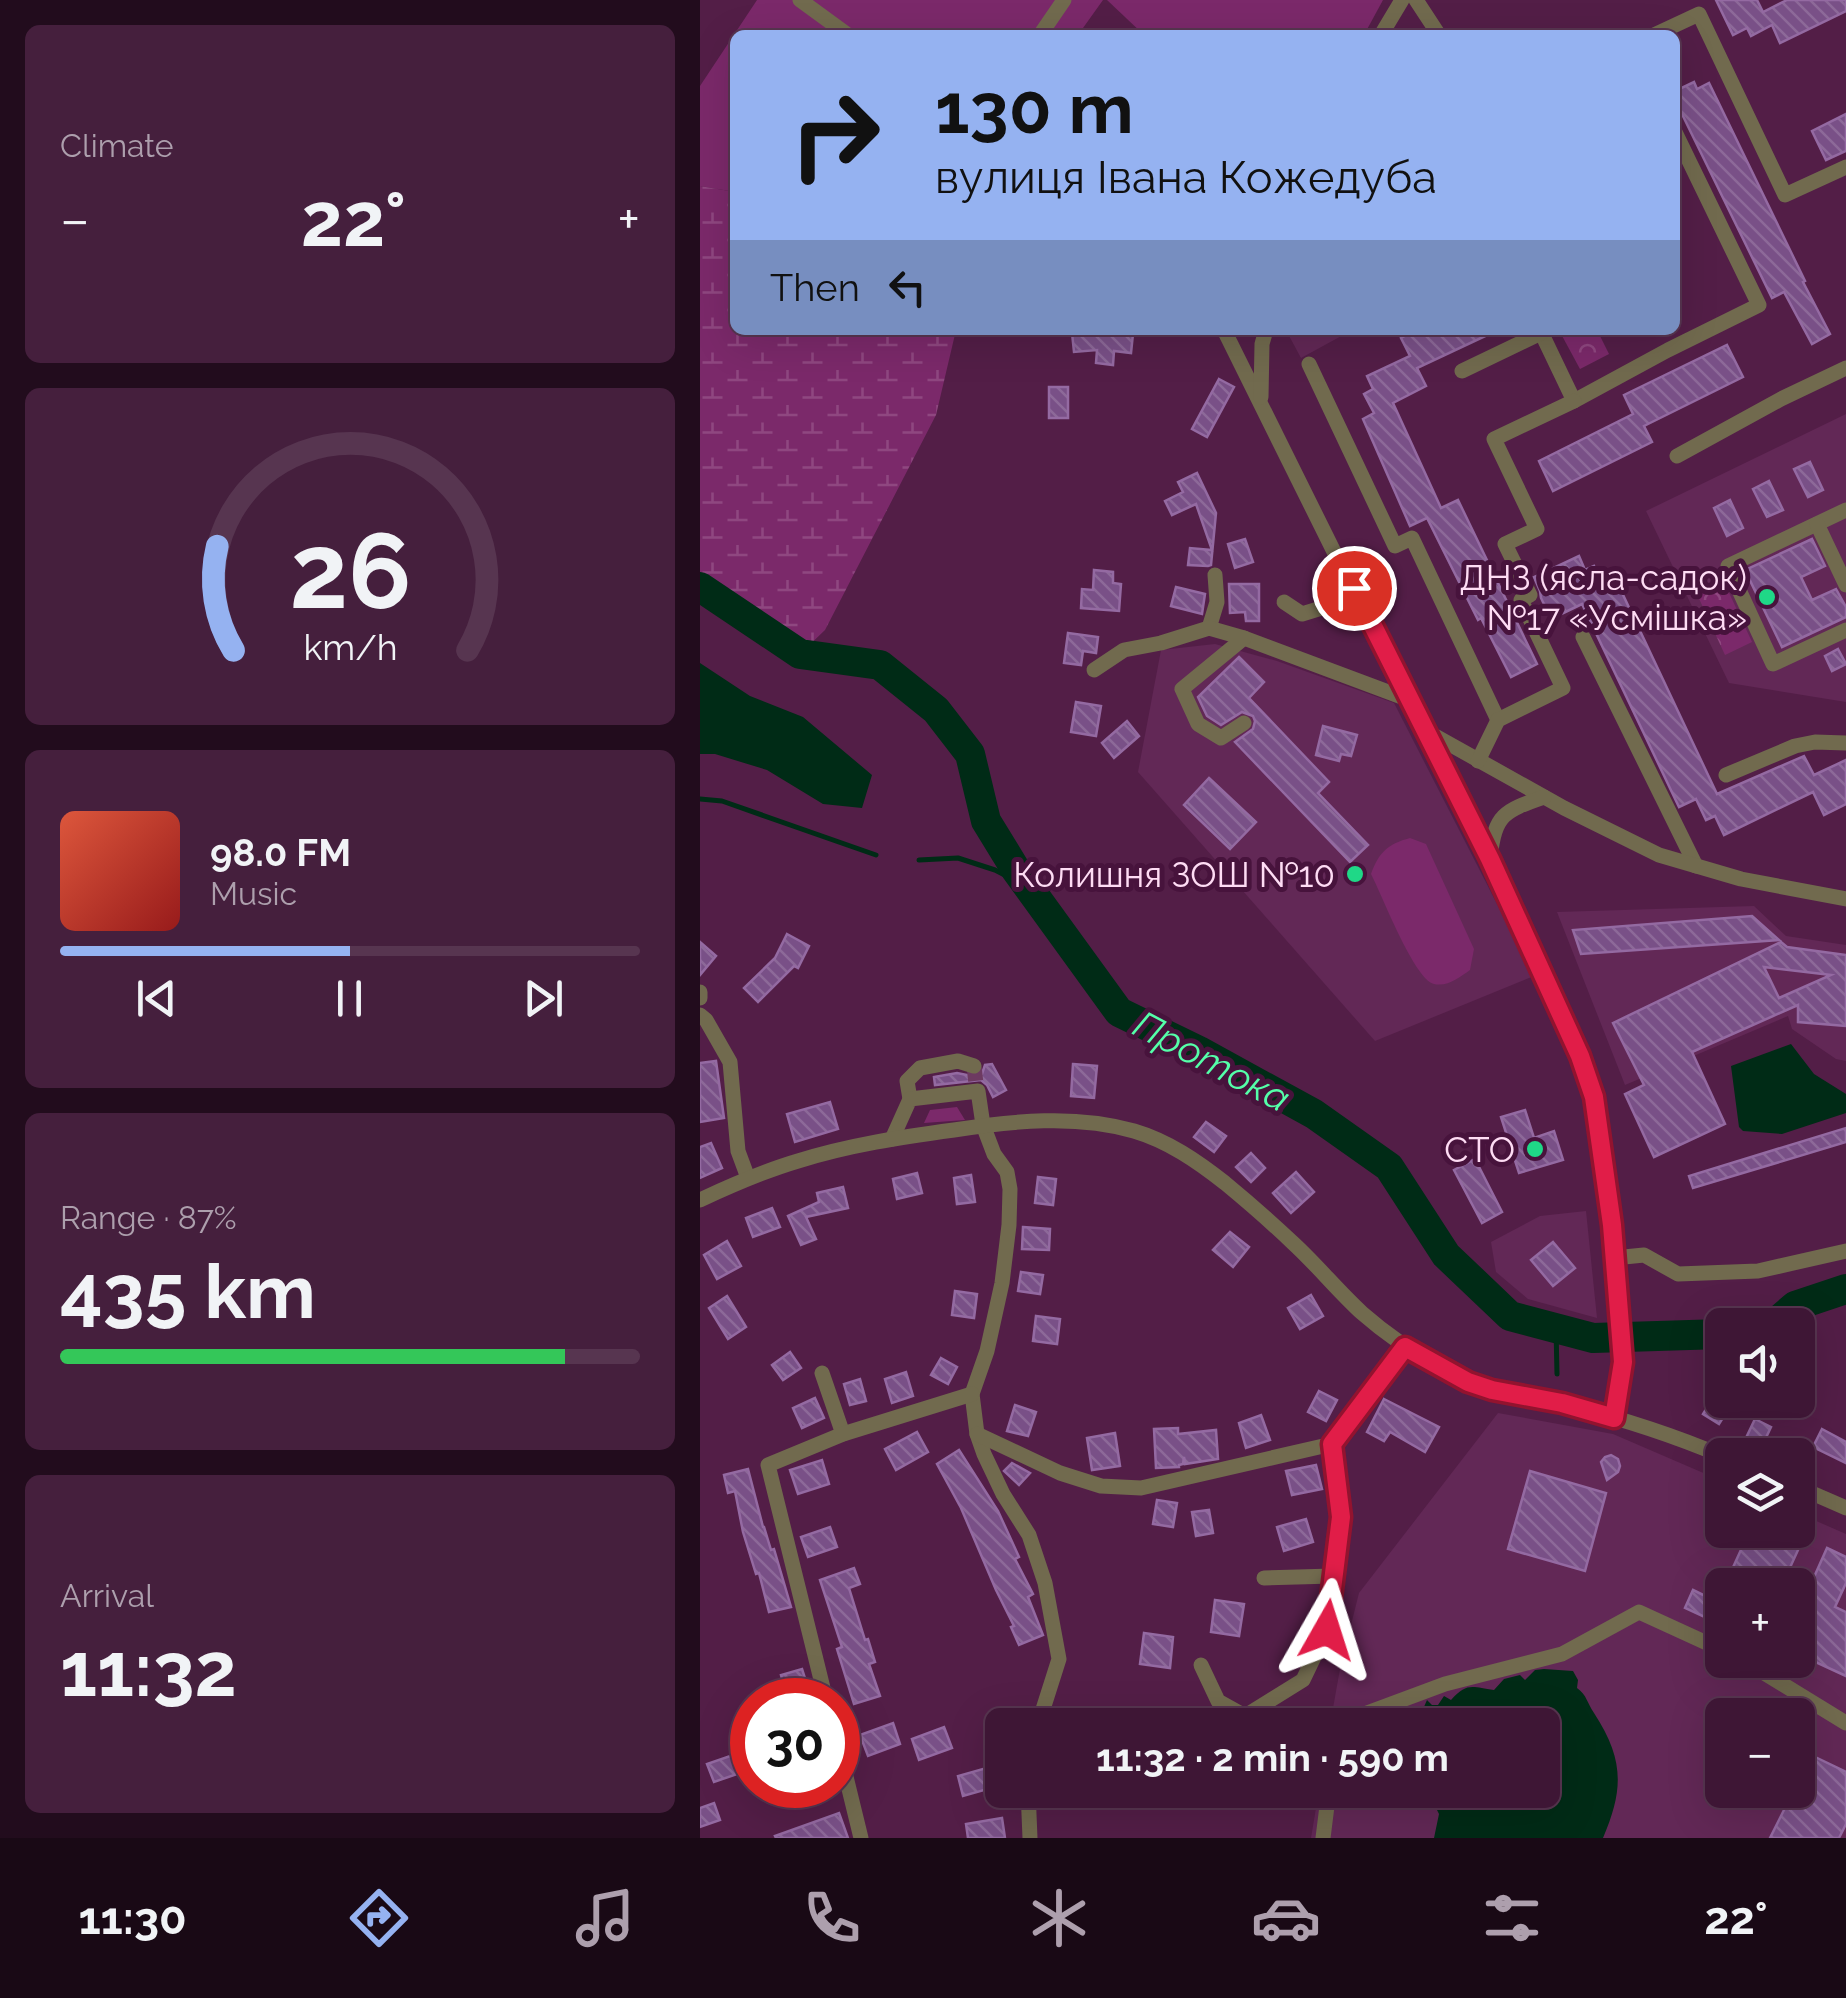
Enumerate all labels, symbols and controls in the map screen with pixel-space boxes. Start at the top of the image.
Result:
text: 130 m [935,67,1134,149]
icon: right [770,70,900,200]
text: Climate [60,127,174,164]
text: вулиця Івана Кожедуба [935,151,1437,204]
text: 22° [301,175,406,264]
text: − [60,187,90,252]
text: + [617,187,640,252]
icon: left [880,260,935,315]
text: Then [770,265,860,310]
text: 26 [289,510,411,632]
pin [1312,546,1397,631]
place label: ДНЗ (ясла-садок) №17 «Усмішка» [1459,557,1747,638]
icon: arrive [1327,561,1382,616]
marker: ДНЗ (ясла-садок) №17 «Усмішка» [1756,586,1778,608]
text: km/h [303,626,397,668]
text: 98.0 FM [210,830,351,875]
place label: Колишня ЗОШ №10 [1013,854,1335,895]
marker: Колишня ЗОШ №10 [1344,863,1366,885]
text: Music [210,875,297,912]
icon: previous [129,971,184,1026]
icon: pause [322,971,377,1026]
icon: next [516,971,571,1026]
water label: Протока [1126,1001,1298,1121]
place label: СТО [1444,1129,1515,1170]
marker: СТО [1524,1138,1546,1160]
text: Range · 87% [60,1199,237,1236]
text: 435 km [60,1247,316,1336]
map controls [1705,1308,1815,1808]
button: sound [1705,1308,1815,1418]
button: layers [1705,1438,1815,1548]
button: + [1705,1568,1815,1678]
text: Arrival [60,1577,154,1614]
position arrow [1275,1578,1379,1682]
text: 11:32 [60,1625,237,1714]
speed limit sign: 30 [730,1678,860,1808]
button: − [1705,1698,1815,1808]
text: 11:32 · 2 min · 590 m [1096,1735,1449,1780]
icon: directions [344,1883,414,1953]
icon: music [570,1883,640,1953]
icon: phone [797,1883,867,1953]
icon: climate [1024,1883,1094,1953]
icon: car [1251,1883,1321,1953]
icon: filters [1477,1883,1547,1953]
text: 11:30 [78,1892,187,1945]
text: 22° [1704,1892,1768,1945]

